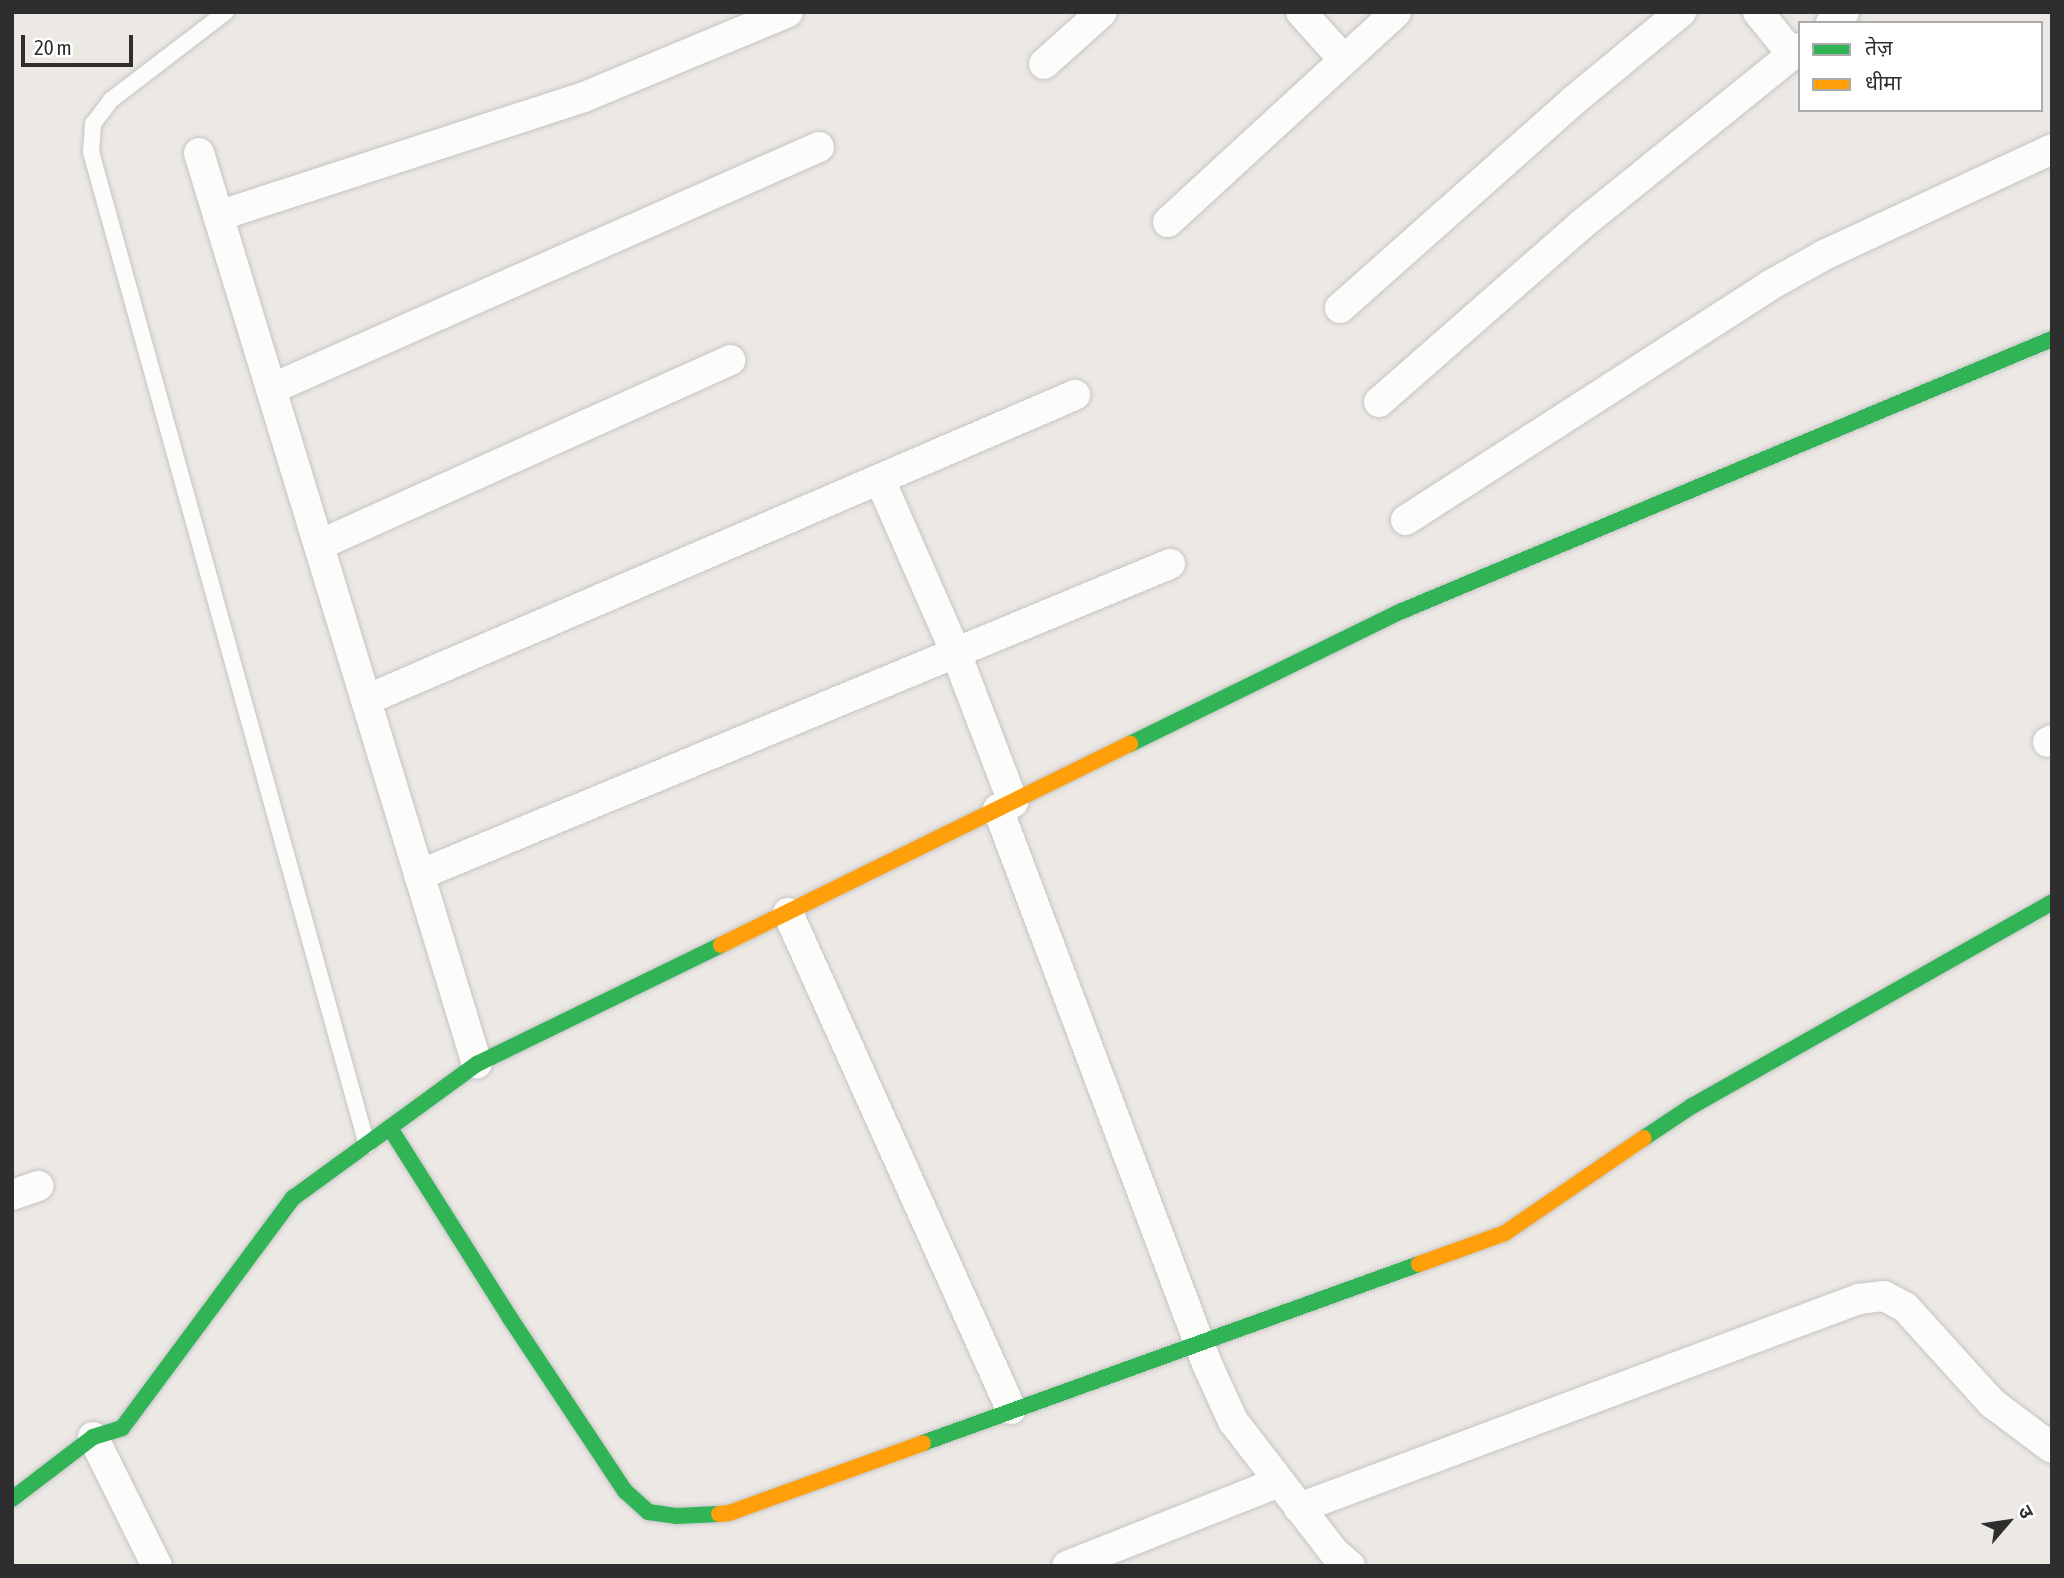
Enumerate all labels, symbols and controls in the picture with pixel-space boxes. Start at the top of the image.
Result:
scale bar [24,21,136,65]
legend [1798,21,2043,112]
text: 20 m [34,35,72,59]
text: तेज़ [1865,35,1893,59]
text: धीमा [1865,70,1901,94]
north arrow [1973,1487,2043,1557]
text: उ [2014,1502,2039,1522]

